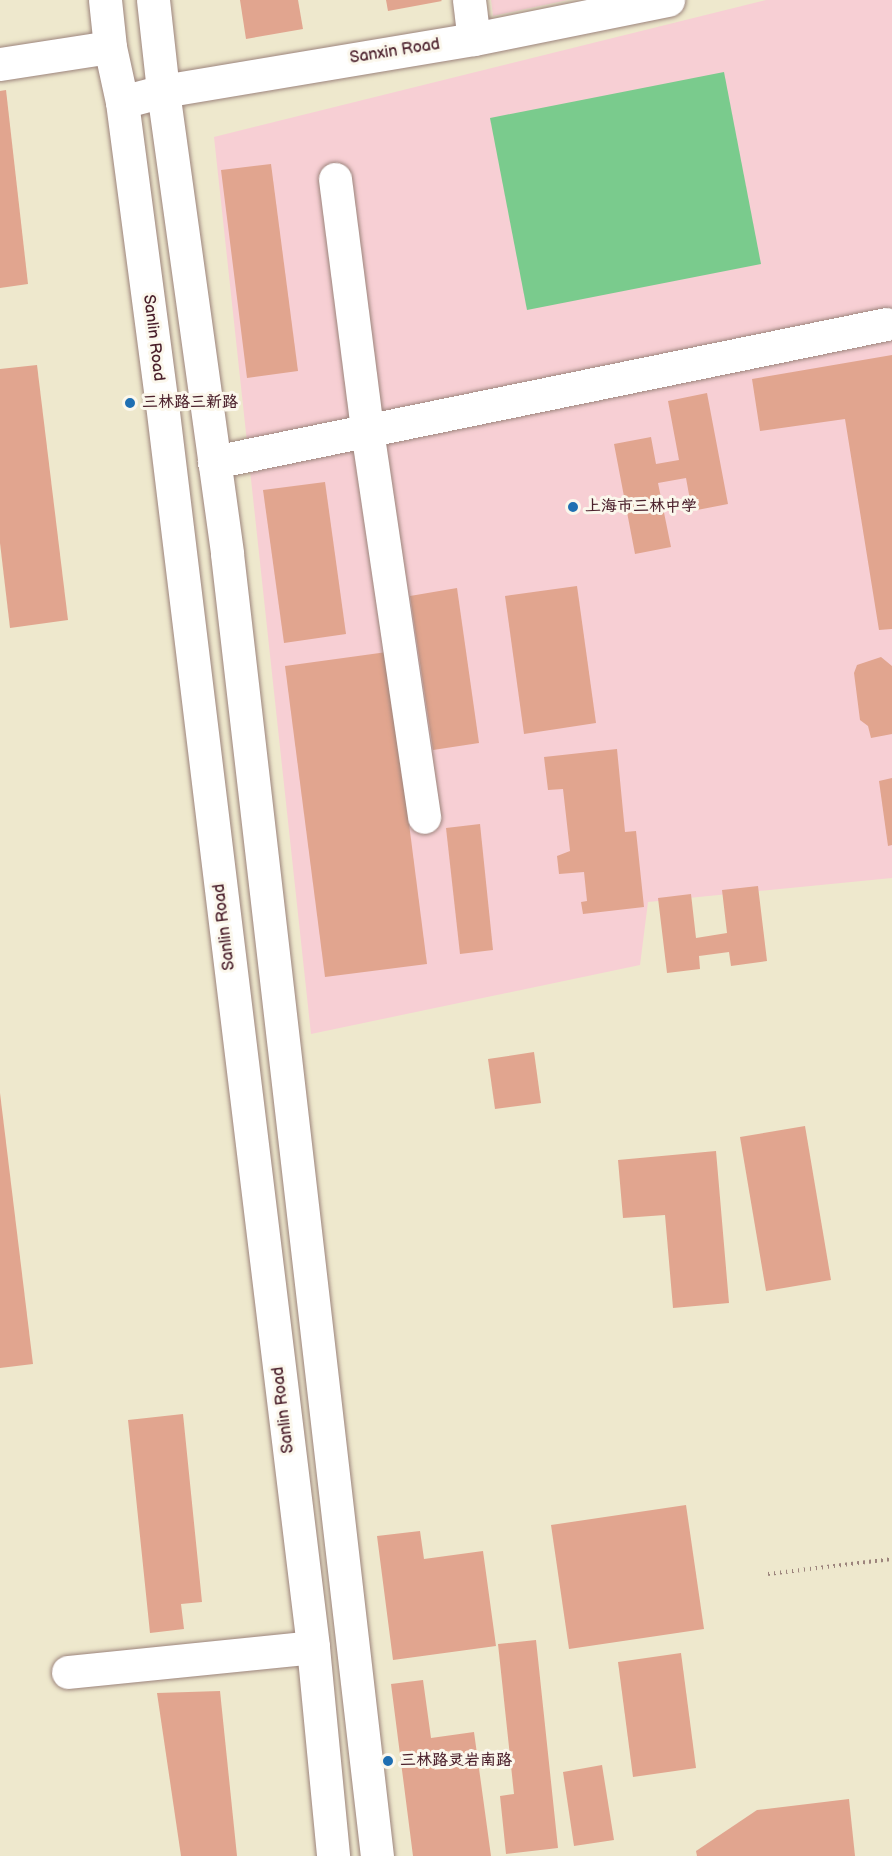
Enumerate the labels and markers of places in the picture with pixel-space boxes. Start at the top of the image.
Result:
place label: 三林路三新路 [142,393,238,413]
marker: 三林路三新路 [123,396,137,410]
place label: 上海市三林中学 [585,497,697,517]
marker: 上海市三林中学 [566,500,580,514]
place label: 三林路灵岩南路 [400,1751,512,1771]
marker: 三林路灵岩南路 [381,1754,395,1768]

